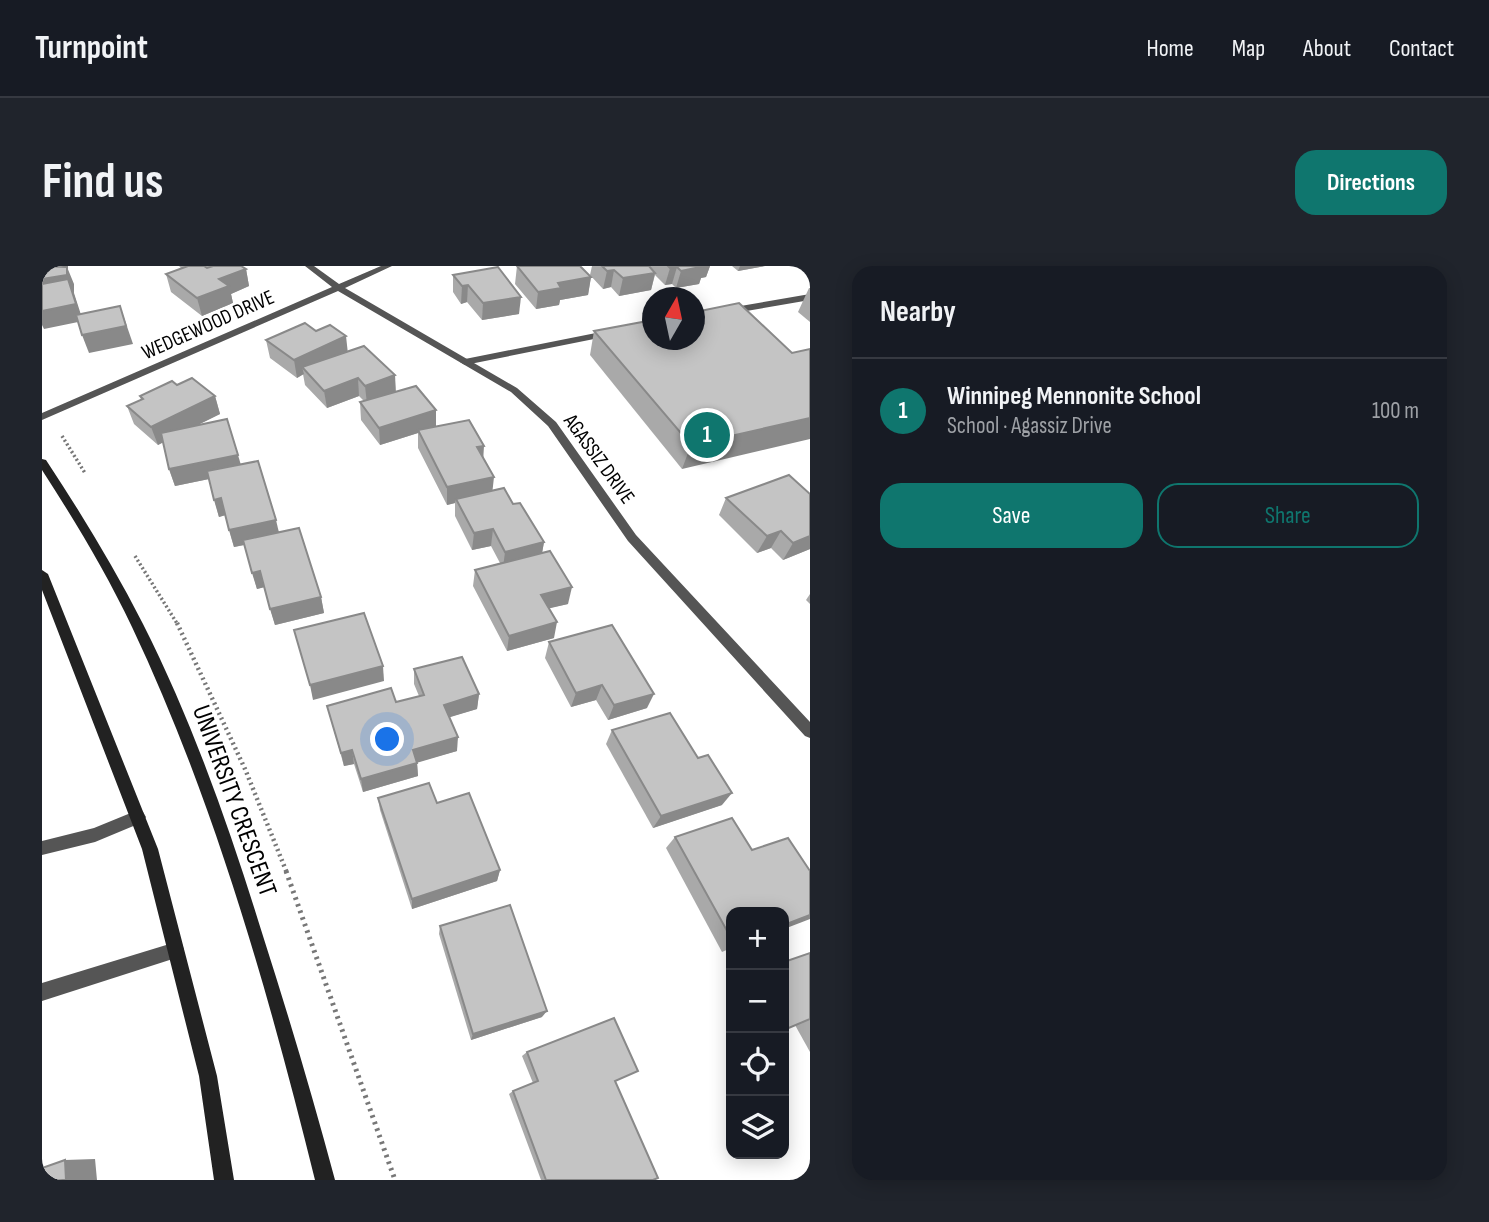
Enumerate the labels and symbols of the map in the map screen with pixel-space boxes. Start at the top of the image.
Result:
street label: WEDGEWOOD DRIVE [138,285,278,365]
north arrow [642,287,705,350]
street label: AGASSIZ DRIVE [558,409,640,509]
pin: 1 [684,409,730,461]
street label: UNIVERSITY CRESCENT [185,701,283,901]
your location [370,722,404,756]

